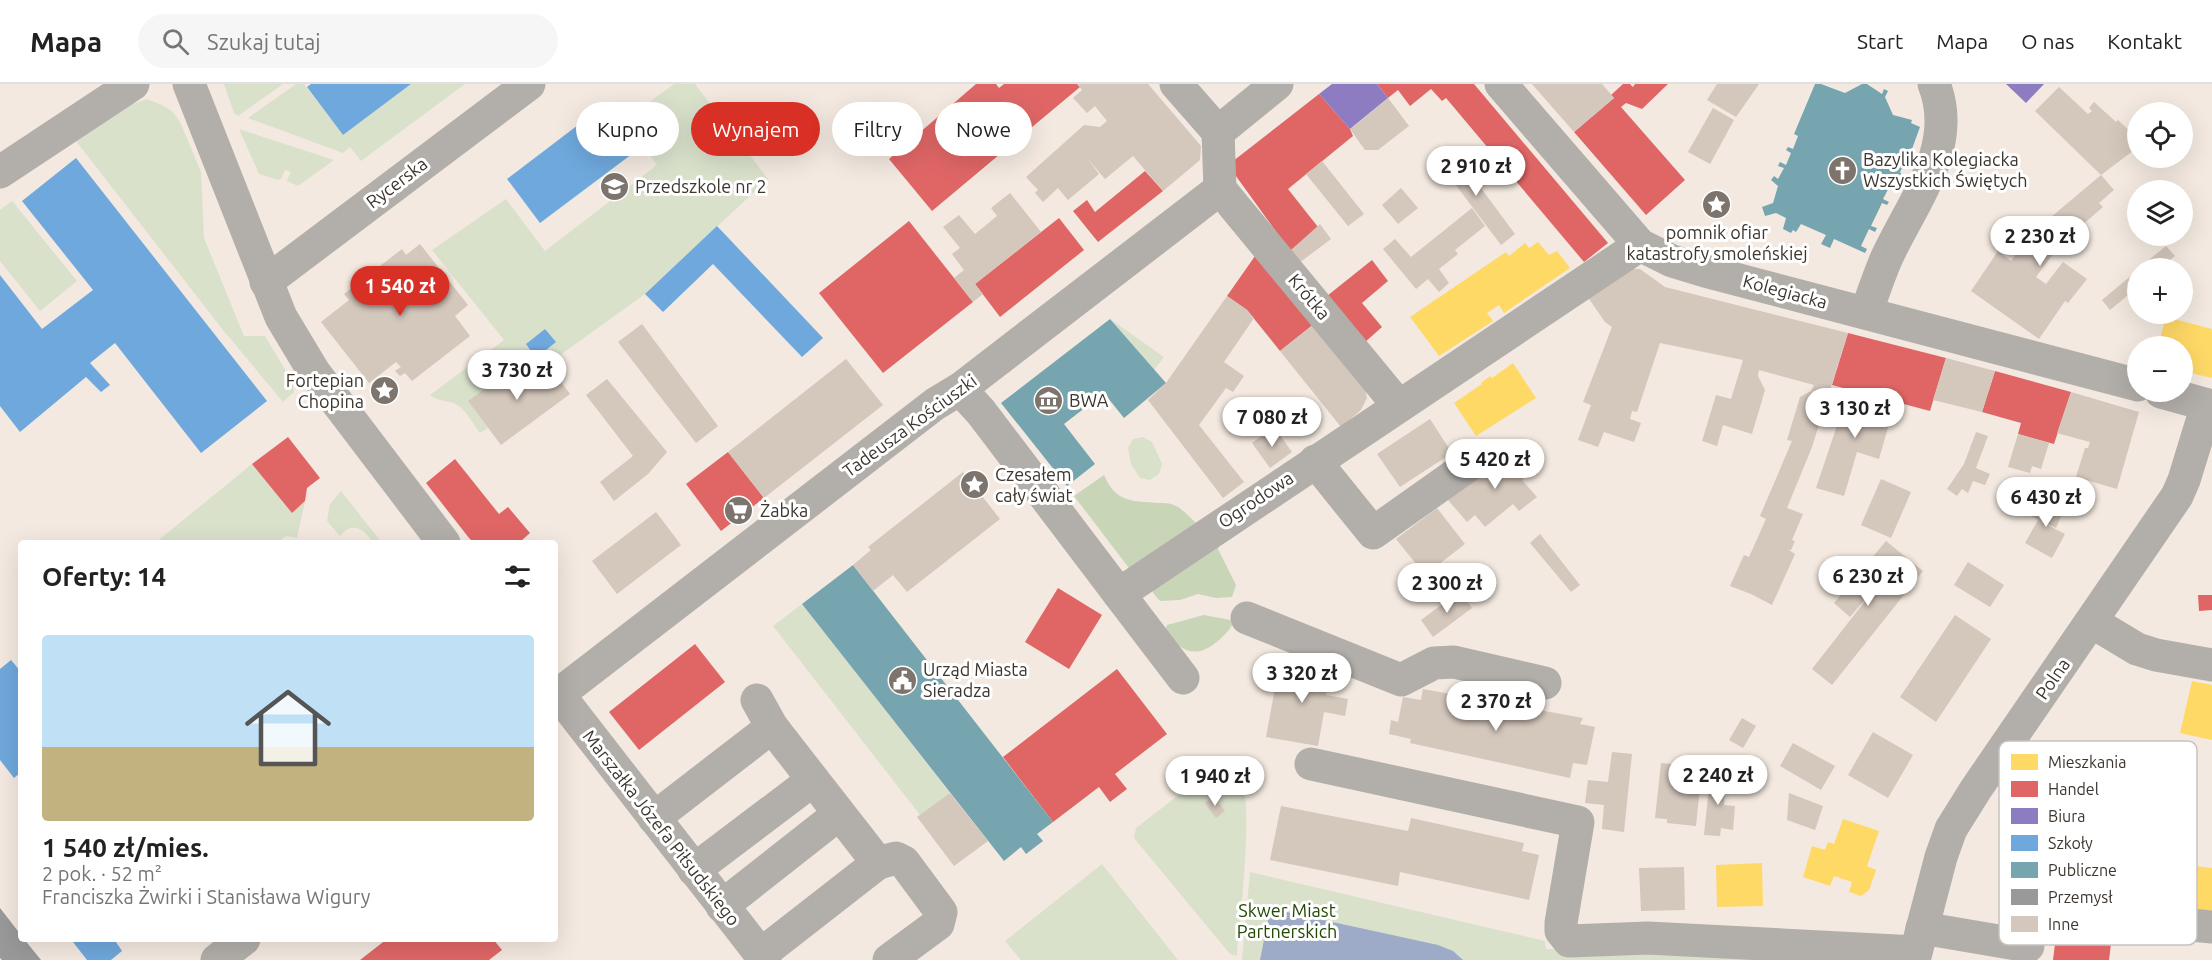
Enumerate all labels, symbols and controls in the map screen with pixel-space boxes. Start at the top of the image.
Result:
search box [138,14,558,68]
icon: search [159,25,192,58]
text: Mapa [30,26,102,57]
text: Szukaj tutaj [207,29,321,54]
text: Start [1857,29,1903,53]
text: Mapa [1936,29,1988,53]
text: O nas [2021,29,2074,53]
text: Kontakt [2107,29,2182,53]
chip: Kupno [576,102,679,156]
chip: Wynajem [691,102,820,156]
chip: Filtry [832,102,923,156]
chip: Nowe [935,102,1032,156]
map controls [2127,102,2193,402]
button: locate [2127,102,2193,168]
pin: 2 910 zł [1414,146,1538,197]
place label: Bazylika Kolegiacka Wszystkich Świętych [1863,149,2027,190]
street label: Rycerska [362,153,431,212]
text: 2 910 zł [1440,154,1512,177]
church icon: Bazylika Kolegiacka Wszystkich Świętych [1826,154,1858,186]
school or university icon: Przedszkole nr 2 [598,171,630,203]
place label: Przedszkole nr 2 [635,176,767,196]
button: layers [2127,180,2193,246]
place icon: pomnik ofiar katastrofy smoleńskiej [1701,188,1733,220]
pin: 2 230 zł [1978,216,2102,267]
place label: pomnik ofiar katastrofy smoleńskiej [1626,222,1808,263]
text: 2 230 zł [2004,224,2076,247]
button: + [2127,258,2193,324]
pin: 1 540 zł [338,266,462,317]
street label: Krótka [1285,269,1335,323]
street label: Kolegiacka [1741,270,1830,312]
text: 1 540 zł [364,274,436,297]
button: − [2127,336,2193,402]
pin: 3 730 zł [455,350,579,401]
text: 3 730 zł [481,358,553,381]
place label: Fortepian Chopina [286,370,364,411]
street label: Tadeusza Kościuszki [839,370,980,480]
place icon: Fortepian Chopina [369,375,401,407]
museum icon: BWA [1032,385,1064,417]
pin: 3 130 zł [1793,388,1917,439]
place label: BWA [1069,390,1109,410]
text: 3 130 zł [1819,396,1891,419]
pin: 7 080 zł [1210,397,1334,448]
text: 7 080 zł [1236,405,1308,428]
pin: 5 420 zł [1433,439,1557,490]
text: 5 420 zł [1459,447,1531,470]
place label: Czesałem cały świat [995,464,1073,505]
street label: Ogrodowa [1214,467,1297,531]
place icon: Czesałem cały świat [958,469,990,501]
pin: 6 430 zł [1984,477,2108,528]
text: 6 430 zł [2010,485,2082,508]
supermarket icon: Żabka [723,495,755,527]
place label: Żabka [760,500,808,520]
pin: 6 230 zł [1806,556,1930,607]
icon: filters [501,560,534,593]
text: Oferty: 14 [42,562,166,591]
pin: 2 300 zł [1385,563,1509,614]
text: 6 230 zł [1832,564,1904,587]
text: 2 300 zł [1411,571,1483,594]
pin: 3 320 zł [1240,653,1364,704]
street label: Polna [2031,654,2073,703]
place label: Urząd Miasta Sieradza [923,659,1028,700]
text: 3 320 zł [1266,661,1338,684]
public building icon: Urząd Miasta Sieradza [886,664,918,696]
icon: home [234,674,342,782]
pin: 2 370 zł [1434,681,1558,732]
text: 2 370 zł [1460,689,1532,712]
street label: Marszałka Józefa Piłsudskiego [579,726,744,929]
legend [1999,741,2197,945]
text: Mieszkania [2048,753,2126,771]
pin: 2 240 zł [1656,755,1780,806]
pin: 1 940 zł [1153,756,1277,807]
text: 2 240 zł [1682,763,1754,786]
text: 1 940 zł [1179,764,1251,787]
text: Handel [2048,780,2099,798]
text: Biura [2048,807,2085,825]
text: 1 540 zł/mies. [42,833,209,862]
text: Szkoły [2048,834,2093,852]
text: Publiczne [2048,861,2117,879]
text: 2 pok. · 52 m² [42,862,162,885]
text: Franciszka Żwirki i Stanisława Wigury [42,885,370,908]
text: Przemysł [2048,888,2113,906]
park label: Skwer Miast Partnerskich [1237,900,1337,941]
text: Inne [2048,915,2079,933]

